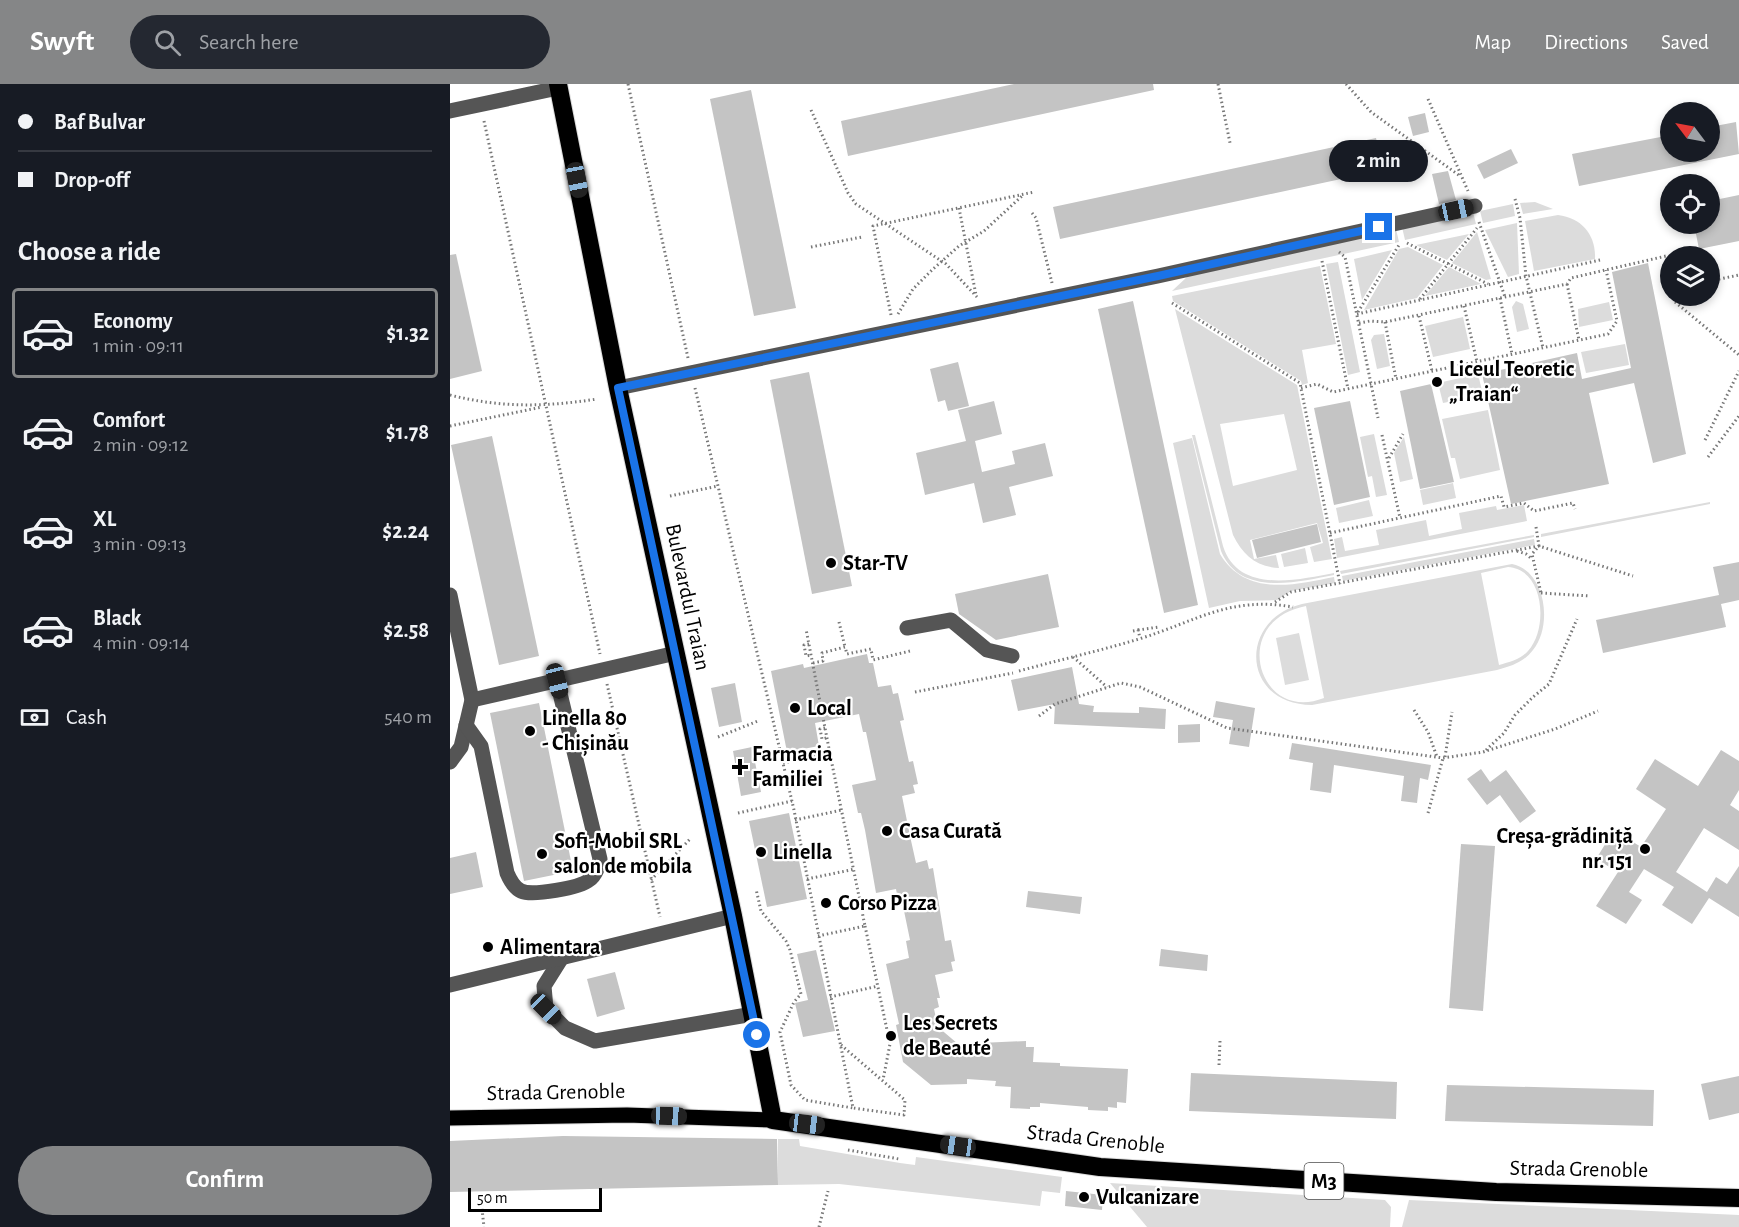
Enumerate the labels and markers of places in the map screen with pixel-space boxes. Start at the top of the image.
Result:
place label: Liceul Teoretic „Traian“ [1449,358,1575,405]
marker: Liceul Teoretic „Traian“ [1430,375,1444,389]
place label: Star-TV [843,552,908,574]
marker: Star-TV [824,556,838,570]
place label: Local [807,697,852,719]
marker: Local [788,701,802,715]
place label: Linella 80 - Chișinău [542,707,629,757]
marker: Linella 80 - Chișinău [523,724,537,738]
place label: Farmacia Familiei [752,743,833,790]
marker: Farmacia Familiei [733,760,747,774]
place label: Casa Curată [899,820,1002,842]
marker: Casa Curată [880,824,894,838]
place label: Creșa-grădiniță nr. 151 [1496,825,1633,872]
place label: Sofi-Mobil SRL salon de mobila [554,830,692,877]
place label: Linella [773,841,833,863]
marker: Creșa-grădiniță nr. 151 [1638,842,1652,856]
marker: Linella [754,845,768,859]
marker: Sofi-Mobil SRL salon de mobila [535,847,549,861]
place label: Corso Pizza [838,892,938,914]
marker: Corso Pizza [819,896,833,910]
place label: Alimentara [500,936,601,958]
marker: Alimentara [481,940,495,954]
place label: Les Secrets de Beauté [903,1012,998,1059]
marker: Les Secrets de Beauté [884,1029,898,1043]
place label: Vulcanizare [1096,1186,1199,1208]
marker: Vulcanizare [1077,1190,1091,1204]

